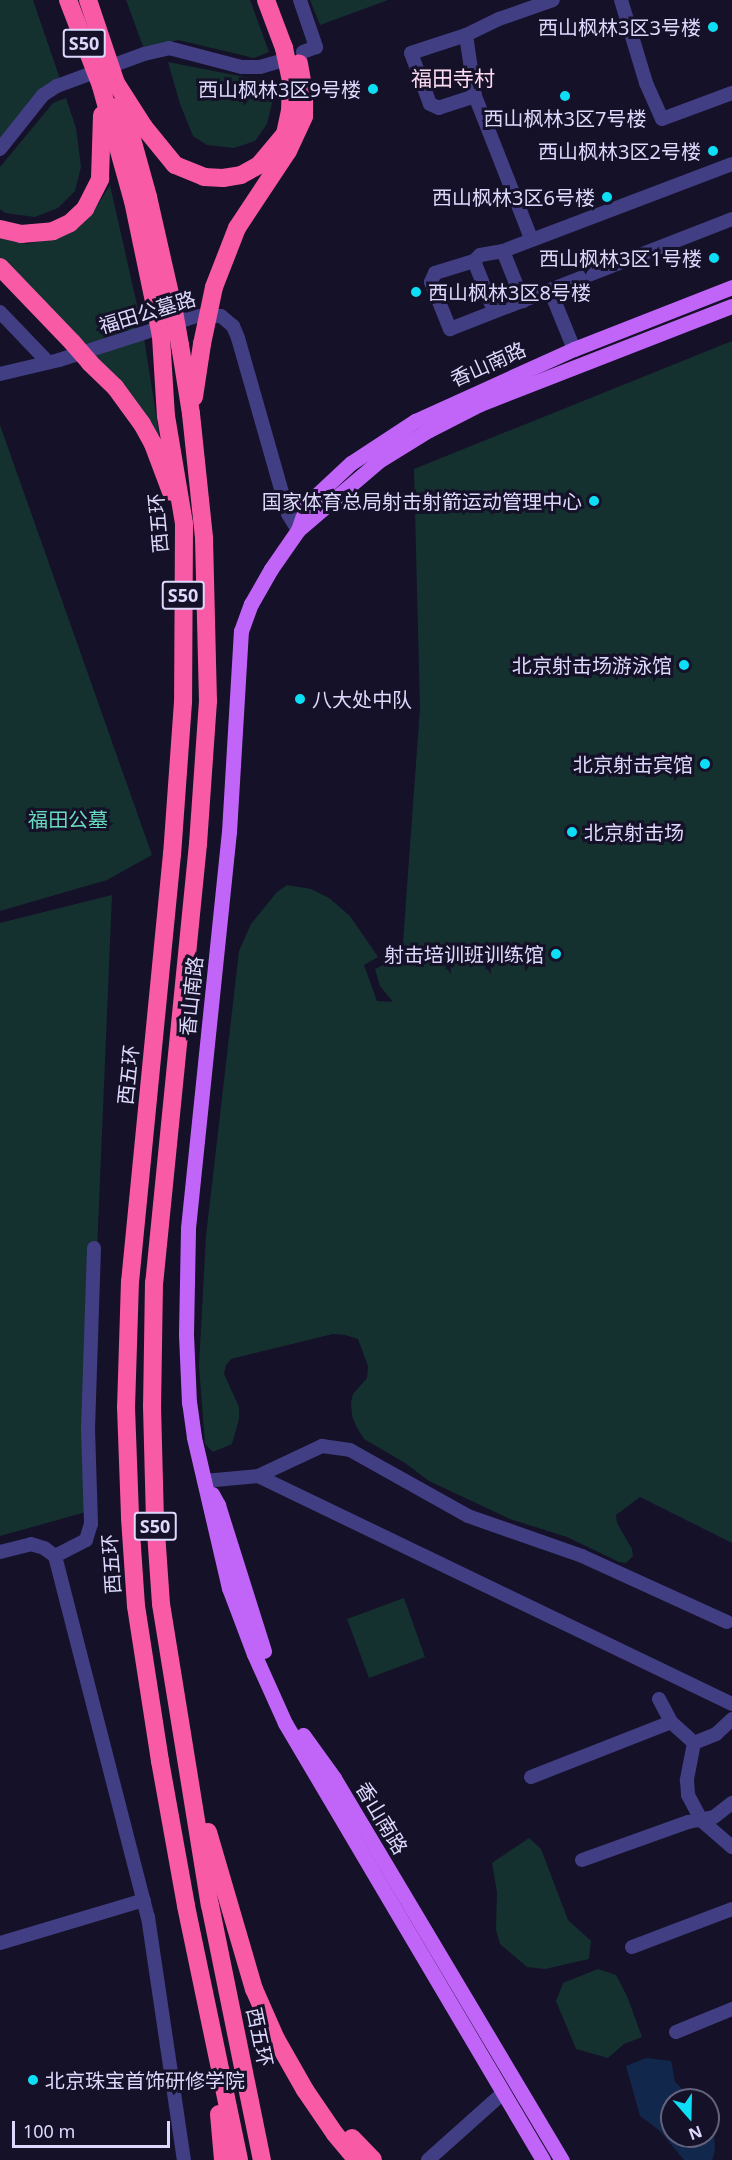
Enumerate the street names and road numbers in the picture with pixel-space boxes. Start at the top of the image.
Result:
road number: S50 [62,28,106,58]
street label: 福田公墓路 [96,286,198,338]
street label: 香山南路 [447,337,529,391]
street label: 西五环 [143,492,173,554]
road number: S50 [160,580,206,610]
street label: 香山南路 [175,955,207,1037]
street label: 西五环 [113,1044,143,1106]
road number: S50 [132,1511,178,1541]
street label: 西五环 [97,1533,125,1595]
street label: 香山南路 [351,1778,413,1858]
street label: 西五环 [242,2005,278,2069]

